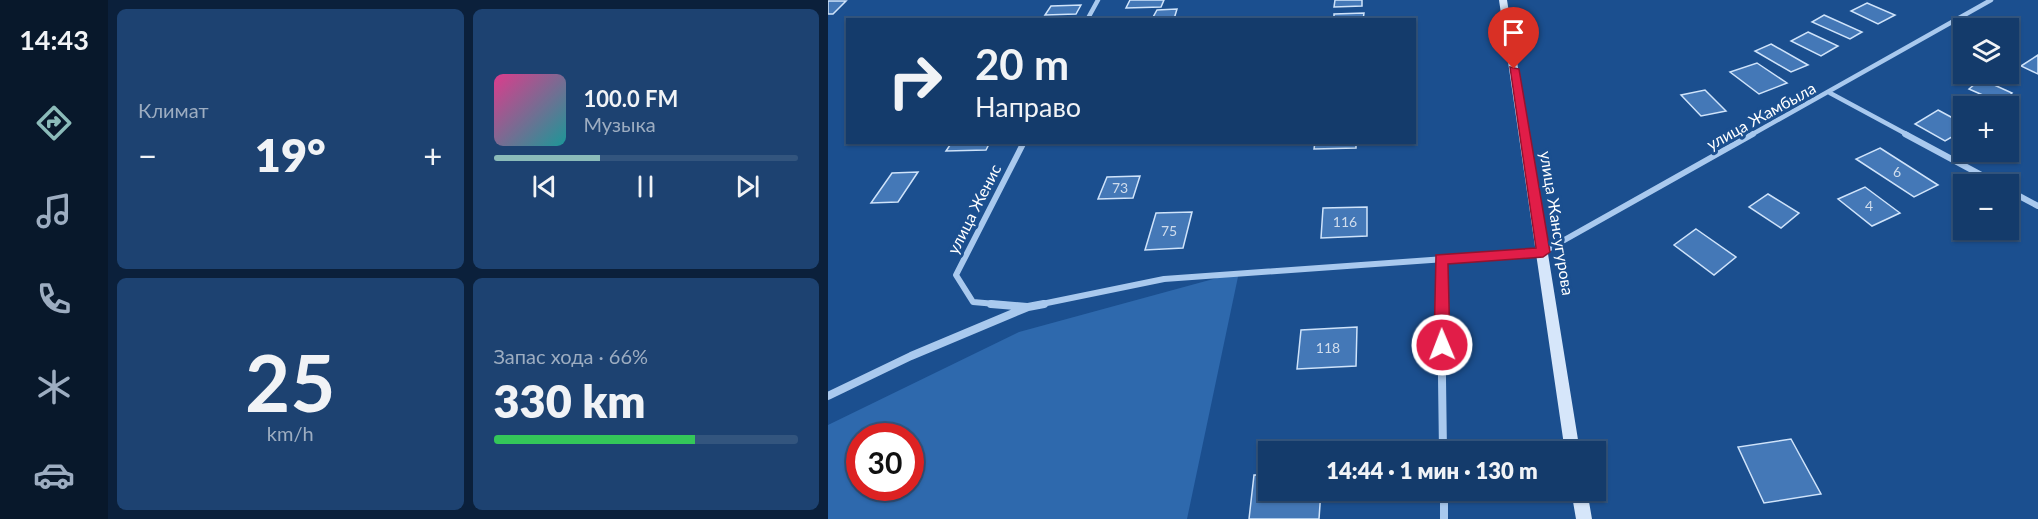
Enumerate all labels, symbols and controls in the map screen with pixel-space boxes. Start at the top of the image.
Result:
pin [1488,7,1539,69]
icon: arrive [1497,16,1530,49]
map controls [1953,18,2019,240]
button: layers [1953,18,2019,84]
text: 14:43 [19,23,89,56]
text: 20 m [975,39,1069,89]
icon: right [876,42,954,120]
street label: улица Жамбыла [1703,78,1819,153]
text: 100.0 FM [584,85,678,112]
text: Направо [975,90,1081,123]
button: + [1953,96,2019,162]
text: Климат [138,98,209,122]
icon: directions [33,102,75,144]
text: Музыка [584,112,656,136]
text: 19° [255,128,326,182]
text: − [138,135,157,175]
text: + [423,135,442,175]
street label: улица Жансугурова [1537,149,1578,296]
street label: улица Женис [943,160,1004,257]
house number: 6 [1893,163,1901,180]
icon: previous [528,170,561,203]
icon: pause [629,170,662,203]
icon: next [731,170,764,203]
button: − [1953,174,2019,240]
house number: 73 [1112,179,1128,196]
icon: music [33,190,75,232]
house number: 4 [1865,197,1873,214]
house number: 116 [1333,213,1357,230]
house number: 75 [1161,222,1177,239]
icon: phone [33,278,75,320]
position arrow [1410,313,1474,377]
text: 25 [245,335,335,429]
house number: 118 [1316,339,1340,356]
text: Запас хода · 66% [494,344,648,368]
icon: climate [33,366,75,408]
text: 330 km [494,374,646,428]
text: km/h [267,421,314,445]
speed limit sign: 30 [846,423,924,501]
icon: car [33,454,75,496]
text: 14:44 · 1 мин · 130 m [1326,457,1538,484]

